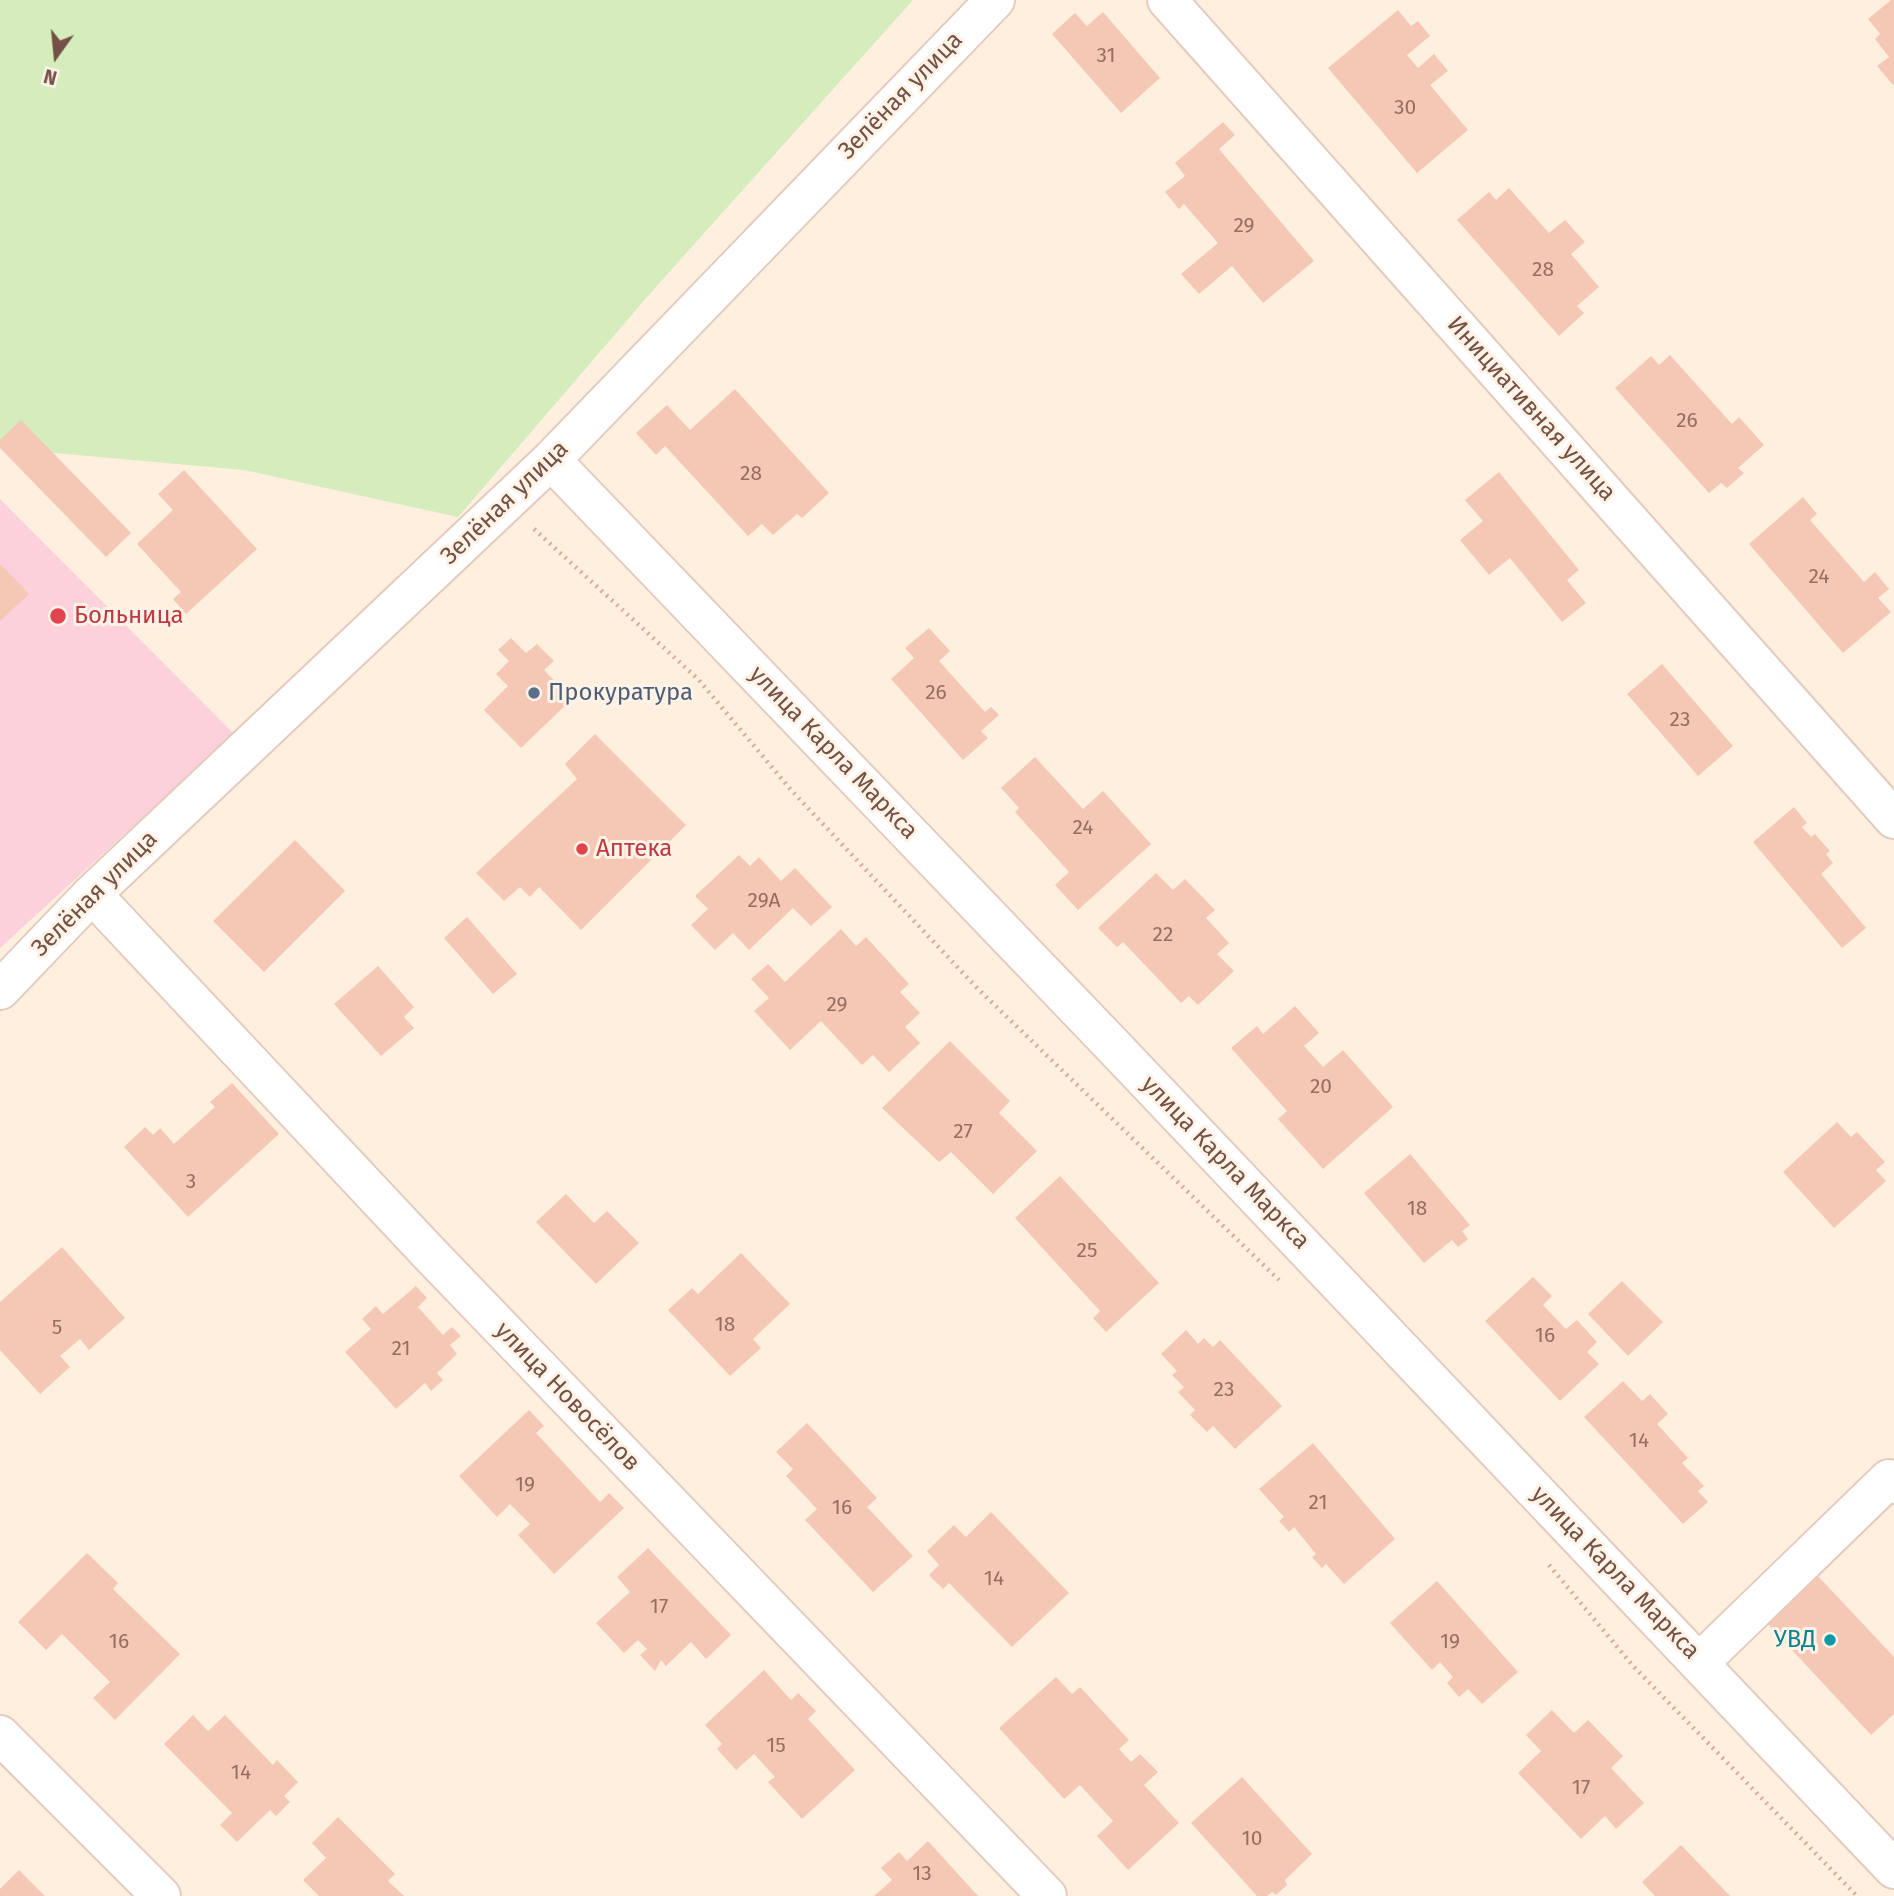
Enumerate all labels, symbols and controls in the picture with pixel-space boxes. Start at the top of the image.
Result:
north arrow [21,21,91,91]
street label: Зелёная улица [833,26,969,166]
house number: 31 [1096,43,1116,69]
text: N [41,64,60,90]
house number: 30 [1394,95,1416,121]
house number: 29 [1233,213,1255,239]
house number: 28 [1532,257,1554,283]
street label: Инициативная улица [1440,311,1622,507]
house number: 26 [1676,408,1698,434]
street label: Зелёная улица [435,435,575,571]
house number: 28 [740,461,762,487]
house number: 24 [1809,564,1829,590]
place label: Больница [74,602,184,630]
marker: Больница [48,606,68,626]
street label: улица Карла Маркса [743,660,923,846]
place label: Прокуратура [548,679,693,707]
house number: 26 [925,680,947,706]
marker: Прокуратура [526,685,542,701]
house number: 23 [1670,707,1690,733]
house number: 24 [1073,815,1093,841]
street label: Зелёная улица [26,825,164,963]
place label: Аптека [596,835,672,863]
marker: Аптека [574,841,590,857]
house number: 29А [747,888,781,914]
house number: 22 [1153,922,1173,948]
house number: 29 [826,992,848,1018]
street label: улица Карла Маркса [1135,1070,1315,1256]
house number: 20 [1310,1074,1332,1100]
house number: 27 [953,1119,973,1145]
house number: 3 [186,1169,196,1195]
house number: 18 [1407,1196,1427,1222]
house number: 25 [1077,1238,1097,1264]
house number: 18 [715,1312,735,1338]
house number: 5 [52,1315,62,1341]
street label: улица Новосёлов [488,1316,646,1478]
house number: 16 [1535,1323,1555,1349]
house number: 21 [392,1336,410,1362]
house number: 23 [1214,1377,1234,1403]
house number: 14 [1629,1428,1649,1454]
house number: 19 [515,1472,535,1498]
street label: улица Карла Маркса [1525,1480,1705,1666]
house number: 21 [1309,1490,1327,1516]
house number: 16 [832,1495,852,1521]
house number: 14 [984,1566,1004,1592]
house number: 17 [650,1594,668,1620]
place label: УВД [1774,1626,1816,1654]
house number: 16 [109,1629,129,1655]
house number: 19 [1440,1629,1460,1655]
marker: УВД [1822,1632,1838,1648]
house number: 15 [766,1733,786,1759]
house number: 14 [231,1760,251,1786]
house number: 17 [1572,1775,1590,1801]
house number: 10 [1242,1826,1262,1852]
house number: 13 [912,1861,932,1887]

